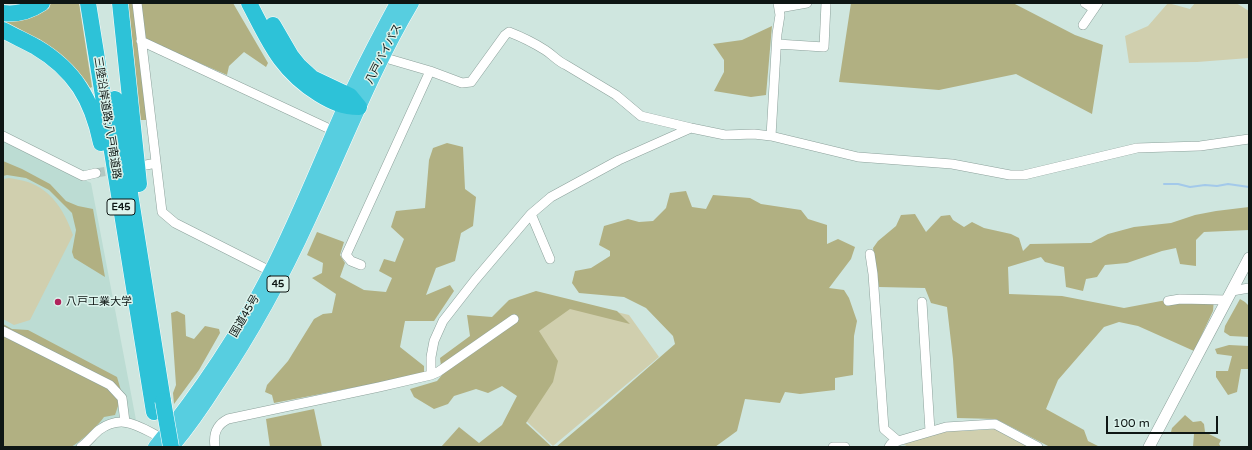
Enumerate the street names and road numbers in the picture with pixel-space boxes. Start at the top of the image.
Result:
street label: 八戸バイパス [363,22,405,86]
street label: 三陸沿岸道路;八戸南道路 [91,56,123,180]
road number: E45 [107,199,135,215]
road number: 45 [267,276,289,292]
street label: 国道45号 [228,292,262,340]

